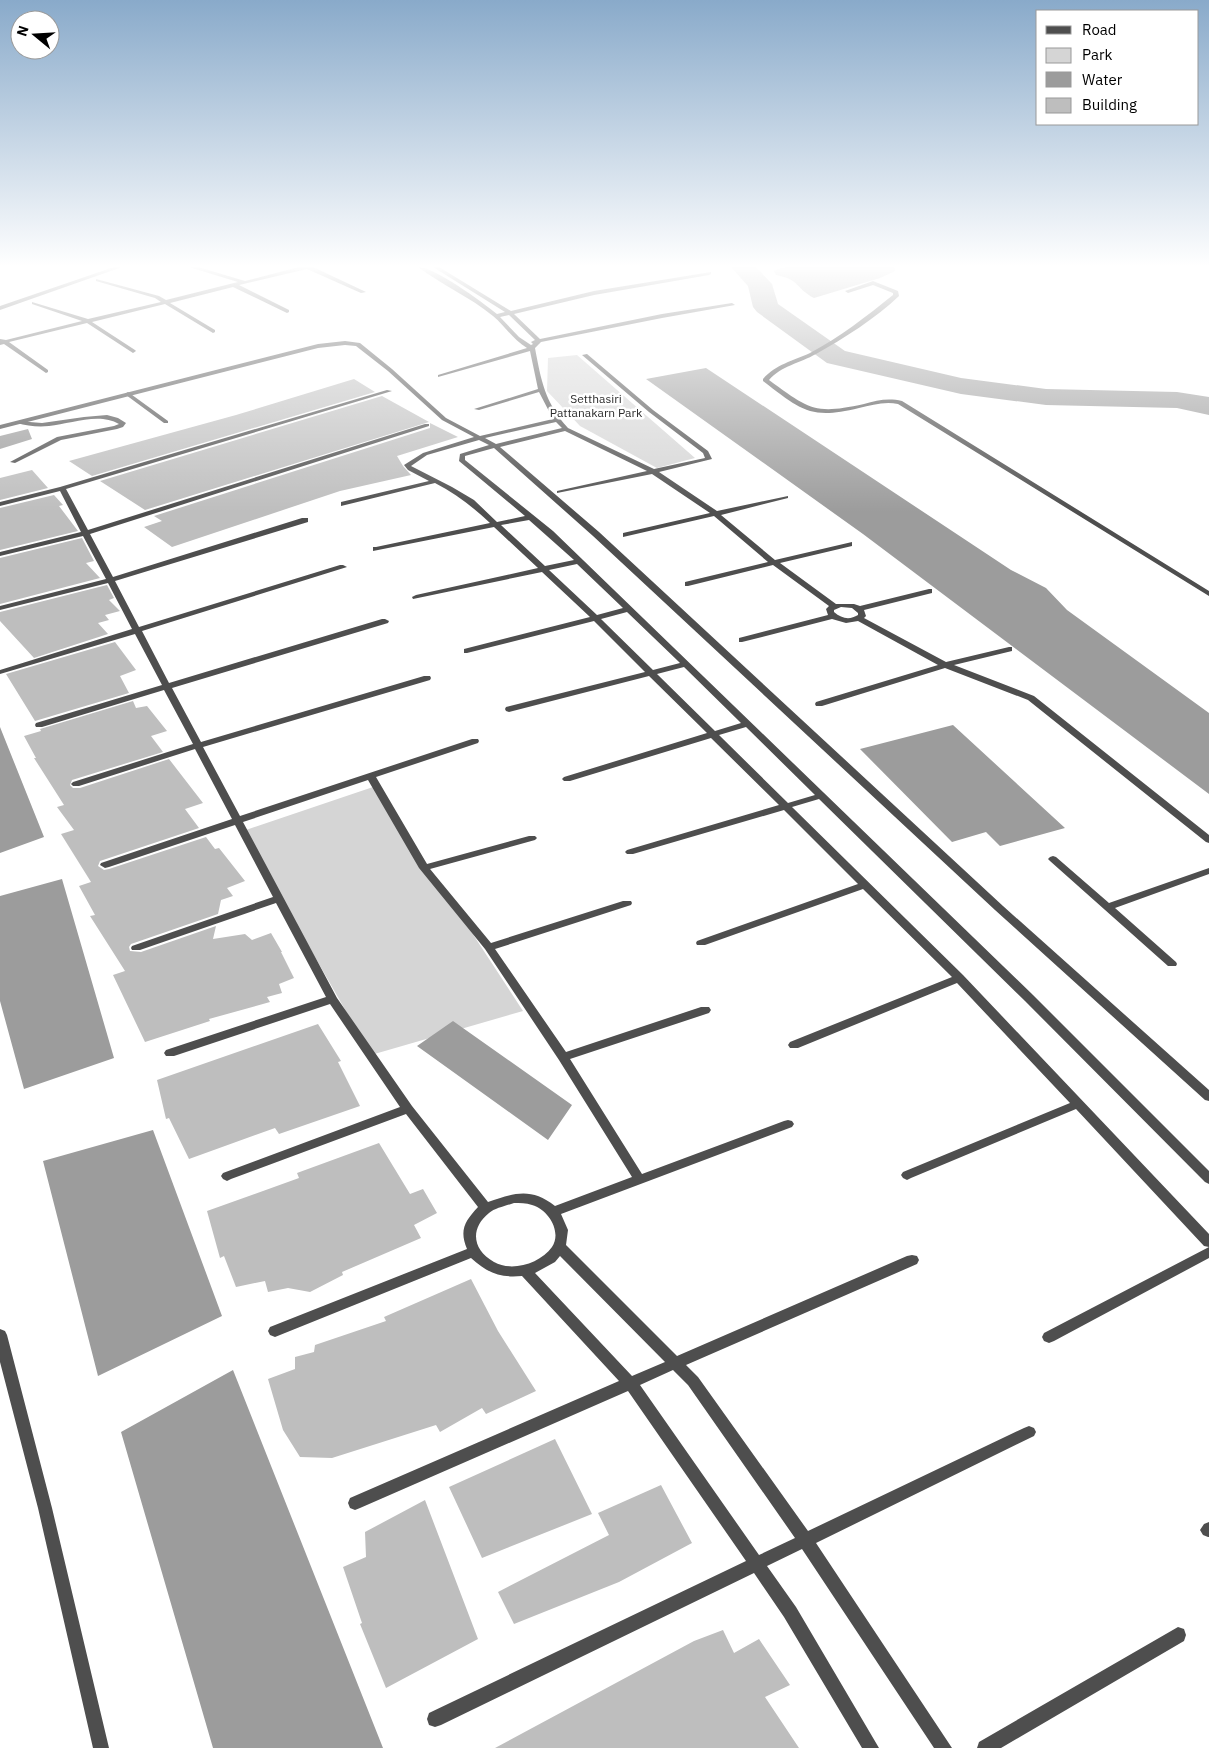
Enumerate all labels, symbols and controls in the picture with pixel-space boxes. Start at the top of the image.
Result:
north arrow [10,10,60,60]
legend [1036,10,1199,125]
text: Road [1082,20,1117,39]
text: N [13,23,33,39]
text: Park [1082,45,1112,64]
text: Water [1082,70,1123,89]
text: Building [1082,95,1137,114]
park label: Setthasiri Pattanakarn Park [550,391,643,420]

